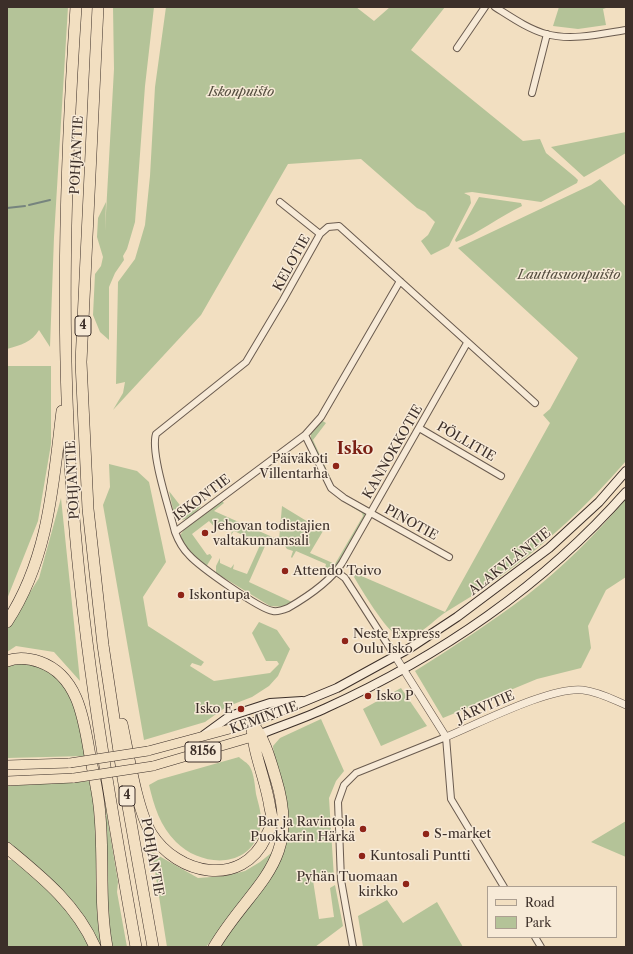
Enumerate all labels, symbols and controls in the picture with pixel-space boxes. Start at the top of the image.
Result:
park label: Iskonpuisto [208,84,274,100]
street label: POHJANTIE [67,115,87,195]
street label: KELOTIE [270,232,314,294]
park label: Lauttasuonpuisto [518,267,620,283]
road number: 4 [75,316,91,336]
street label: KANNOKKOTIE [360,402,426,502]
street label: PÖLLITIE [434,419,498,465]
district label: Isko [337,439,373,459]
street label: POHJANTIE [63,440,83,520]
place label: Päiväkoti Villentarha [260,451,328,482]
marker: Päiväkoti Villentarha [331,461,341,471]
street label: ISKONTIE [171,472,233,524]
street label: PINOTIE [382,502,440,544]
place label: Jehovan todistajien valtakunnansali [213,518,330,549]
street label: ALAKYLÄNTIE [466,525,554,599]
marker: Jehovan todistajien valtakunnansali [200,528,210,538]
place label: Attendo Toivo [293,563,381,579]
marker: Attendo Toivo [280,566,290,576]
place label: Iskontupa [189,587,250,603]
marker: Iskontupa [176,590,186,600]
place label: Neste Express Oulu Isko [353,626,440,657]
marker: Neste Express Oulu Isko [340,636,350,646]
place label: Isko P [376,688,414,704]
street label: JÄRVITIE [455,688,517,726]
marker: Isko P [363,691,373,701]
street label: KEMINTIE [228,698,300,738]
place label: Isko E [195,701,233,717]
marker: Isko E [236,704,246,714]
road number: 8156 [185,742,221,762]
road number: 4 [119,786,135,806]
place label: Bar ja Ravintola Puokkarin Härkä [250,814,355,845]
street label: POHJANTIE [137,817,167,897]
marker: Bar ja Ravintola Puokkarin Härkä [358,824,368,834]
place label: S-market [434,826,491,842]
marker: S-market [421,829,431,839]
place label: Kuntosali Puntti [370,848,470,864]
marker: Kuntosali Puntti [357,851,367,861]
place label: Pyhän Tuomaan kirkko [296,869,398,900]
marker: Pyhän Tuomaan kirkko [401,879,411,889]
legend [487,886,617,938]
text: Road [525,895,555,910]
text: Park [525,915,551,930]

